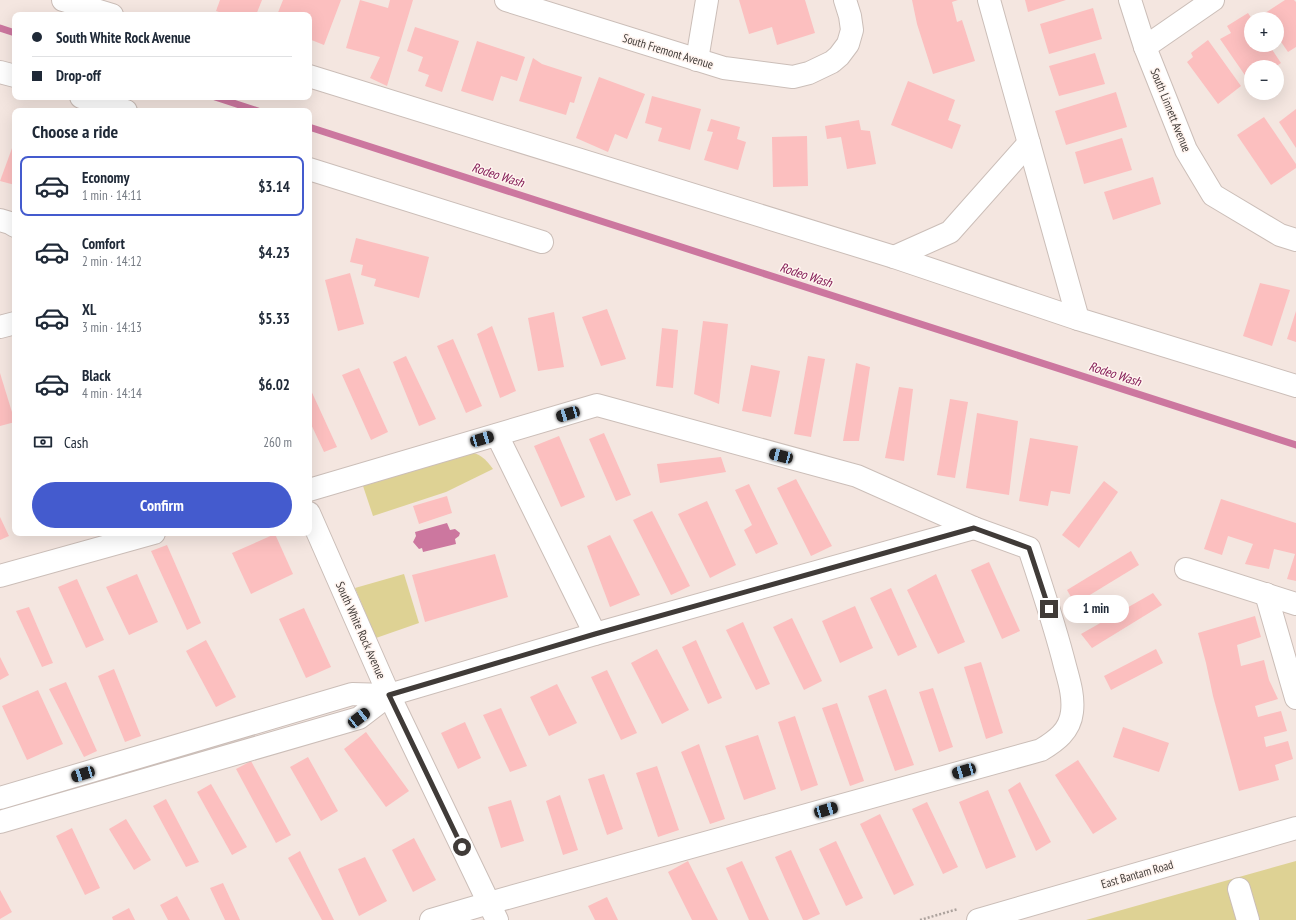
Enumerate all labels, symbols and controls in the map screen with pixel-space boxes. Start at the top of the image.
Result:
map controls [1244,12,1284,100]
button: + [1244,12,1284,52]
text: South White Rock Avenue [56,28,191,47]
street label: South Fremont Avenue [621,30,715,72]
button: − [1244,60,1284,100]
text: Drop-off [56,66,101,85]
street label: South Linnett Avenue [1147,66,1195,154]
text: Choose a ride [32,120,118,143]
water label: Rodeo Wash [470,159,528,192]
icon: car [34,168,70,204]
text: Economy [82,168,130,187]
text: $3.14 [258,177,290,196]
text: 1 min · 14:11 [82,187,142,204]
icon: car [34,234,70,270]
text: Comfort [82,234,125,253]
text: $4.23 [258,243,290,262]
text: 2 min · 14:12 [82,253,142,270]
water label: Rodeo Wash [778,259,836,292]
icon: car [34,300,70,336]
text: XL [82,300,96,319]
text: $5.33 [258,309,290,328]
text: 3 min · 14:13 [82,319,142,336]
water label: Rodeo Wash [1087,358,1145,391]
icon: car [34,366,70,402]
text: Black [82,366,111,385]
text: $6.02 [258,375,290,394]
text: 4 min · 14:14 [82,385,142,402]
car [555,405,581,423]
car [469,430,495,448]
icon: cash [32,431,54,453]
text: Cash [64,433,88,452]
text: 260 m [263,434,292,451]
car [768,447,794,465]
button: Confirm [32,482,292,528]
street label: South White Rock Avenue [333,579,389,681]
callout: 1 min [1063,595,1129,623]
route end [1040,600,1058,618]
text: 1 min [1083,600,1109,617]
car [346,706,372,730]
car [951,762,977,780]
car [70,765,96,783]
car [813,801,839,819]
route start [453,838,471,856]
street label: East Bantam Road [1099,857,1175,891]

